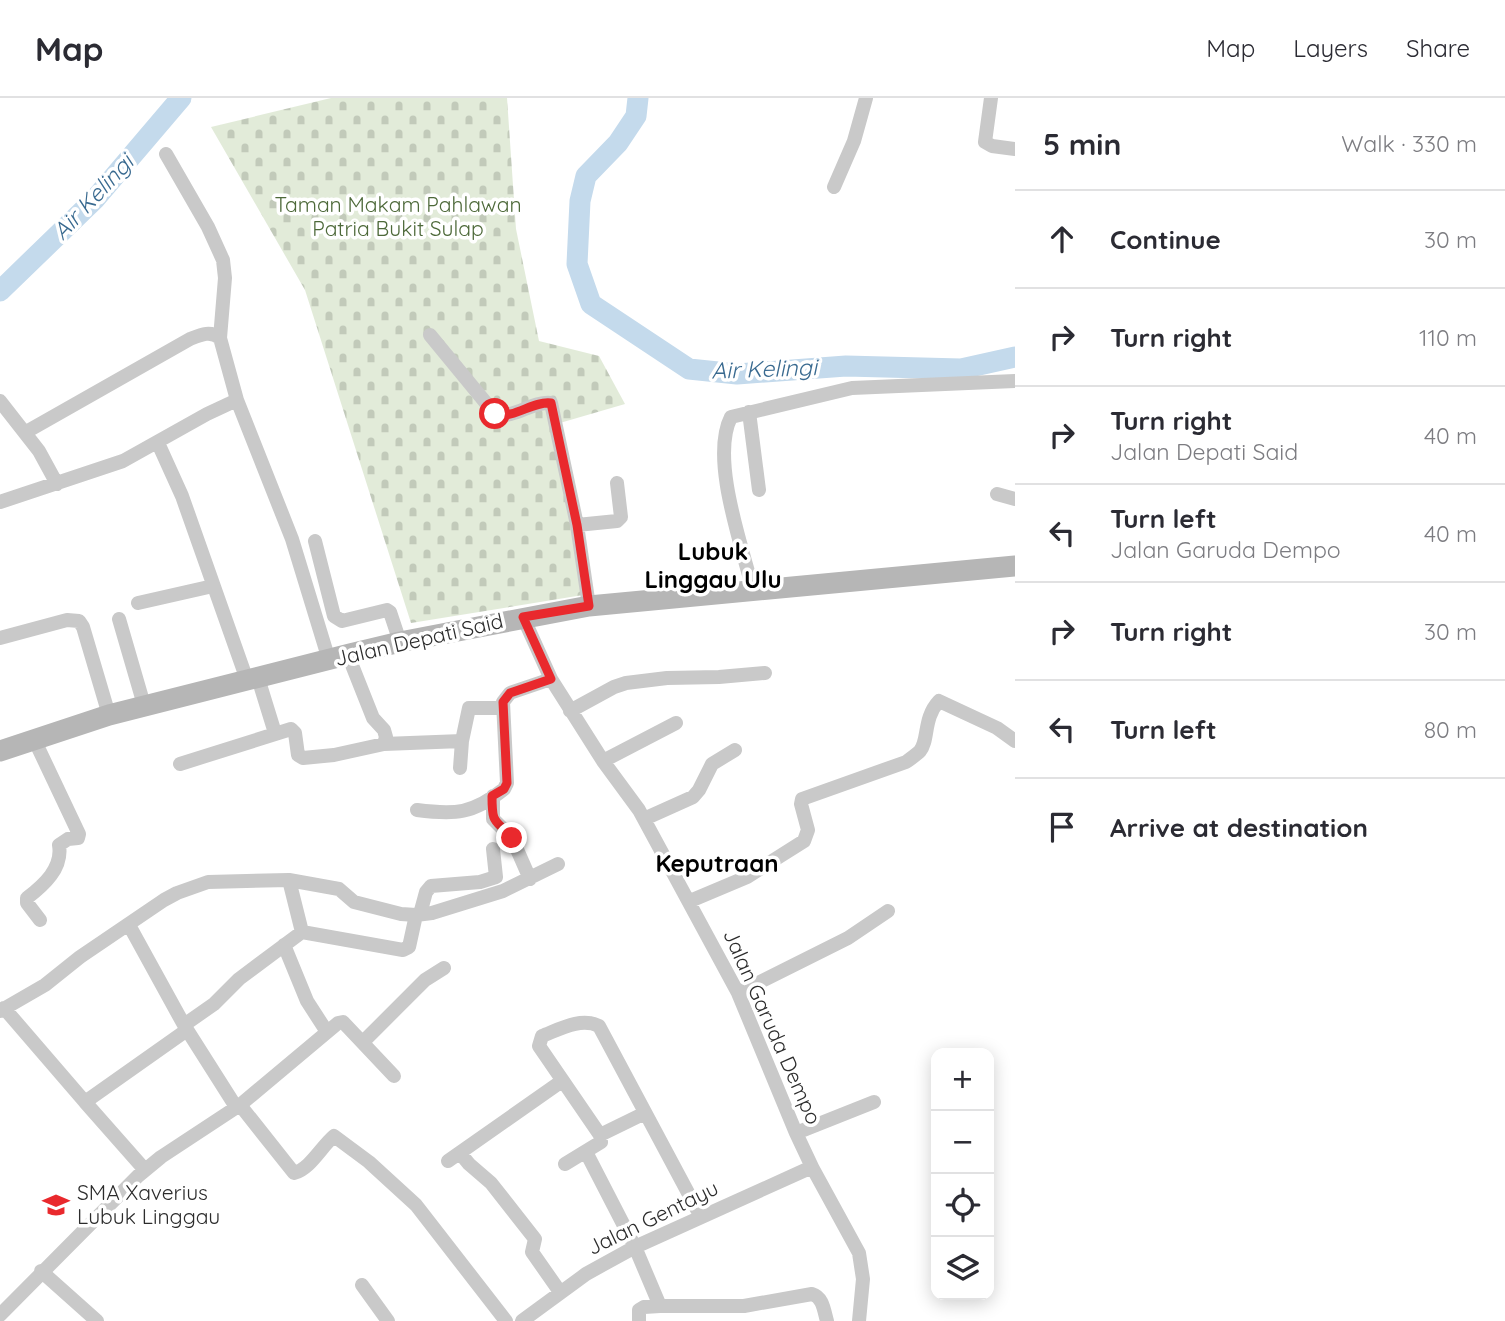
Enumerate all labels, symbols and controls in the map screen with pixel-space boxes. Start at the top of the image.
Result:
text: Map [35,28,103,69]
text: Map [1206,33,1255,63]
text: Layers [1293,33,1368,63]
text: Share [1406,33,1470,63]
text: 5 min [1043,125,1121,163]
text: Walk · 330 m [1341,129,1477,158]
water label: Air Kelingi [46,146,141,245]
park label: Taman Makam Pahlawan Patria Bukit Sulap [274,191,522,241]
icon: ahead [1043,220,1081,258]
text: Continue [1110,223,1221,256]
text: 30 m [1424,225,1477,254]
icon: right [1043,318,1081,356]
text: Turn right [1110,321,1232,354]
text: 110 m [1419,323,1477,352]
water label: Air Kelingi [711,352,820,385]
route start [479,398,510,429]
text: Turn right [1110,404,1232,437]
icon: right [1043,416,1081,454]
text: 40 m [1424,421,1477,450]
text: Jalan Depati Said [1110,437,1298,466]
text: Turn left [1110,502,1217,535]
icon: left [1043,514,1081,552]
text: 40 m [1424,519,1477,548]
text: Jalan Garuda Dempo [1110,535,1341,564]
district label: Lubuk Linggau Ulu [645,536,781,594]
street label: Jalan Depati Said [332,607,505,671]
icon: right [1043,612,1081,650]
text: Turn right [1110,615,1232,648]
text: 30 m [1424,617,1477,646]
icon: left [1043,710,1081,748]
text: Turn left [1110,713,1217,746]
text: 80 m [1424,715,1477,744]
icon: arrive [1043,808,1081,846]
text: Arrive at destination [1110,811,1368,844]
route end [496,822,527,853]
district label: Keputraan [655,848,779,878]
street label: Jalan Garuda Dempo [718,925,828,1128]
map controls [931,1048,994,1300]
button: + [931,1048,994,1111]
button: − [931,1111,994,1174]
street label: Jalan Gentayu [583,1174,722,1260]
button: locate [931,1174,994,1237]
place label: SMA Xaverius Lubuk Linggau [77,1179,220,1229]
school or university icon: SMA Xaverius Lubuk Linggau [41,1190,71,1220]
button: layers [931,1237,994,1300]

